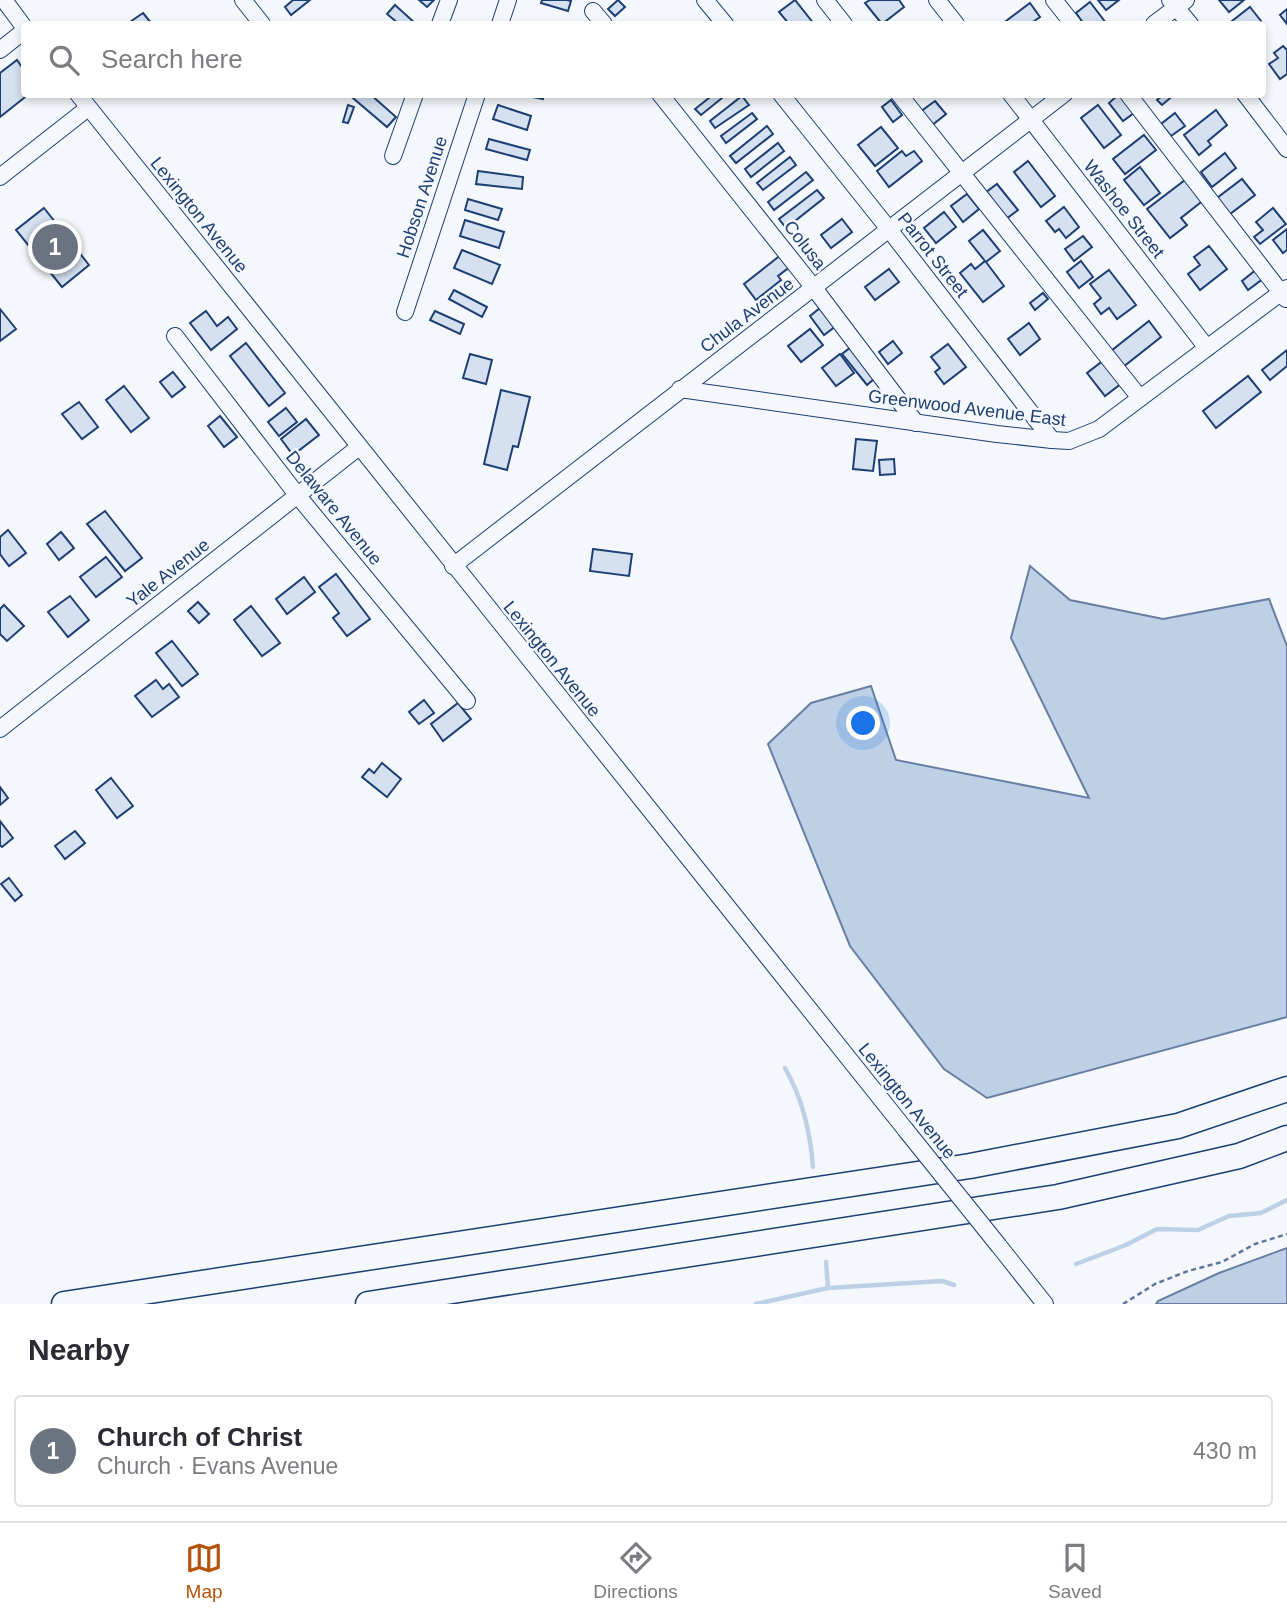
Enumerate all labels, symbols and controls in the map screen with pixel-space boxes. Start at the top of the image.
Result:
search box [21,21,1266,98]
icon: search [45,41,83,79]
text: Search here [101,44,243,74]
street label: Hobson Avenue [393,134,451,260]
street label: Lexington Avenue [146,153,252,277]
street label: Washoe Street [1080,156,1168,262]
street label: Parrot Street [894,209,972,301]
street label: Colusa [780,217,831,274]
pin: 1 [32,221,78,273]
street label: Chula Avenue [696,273,798,357]
street label: Greenwood Avenue East [867,386,1067,430]
street label: Delaware Avenue [282,447,386,569]
street label: Yale Avenue [123,535,213,611]
street label: Lexington Avenue [499,597,605,721]
your location [846,706,880,740]
street label: Lexington Avenue [854,1039,960,1163]
text: Nearby [28,1333,130,1366]
text: Church of Christ [97,1422,302,1452]
text: 1 [47,1438,59,1464]
text: 430 m [1193,1438,1257,1464]
text: Church · Evans Avenue [97,1453,338,1479]
tab: Map [185,1539,223,1603]
tab: Directions [593,1539,678,1603]
tab: Saved [1048,1539,1102,1603]

